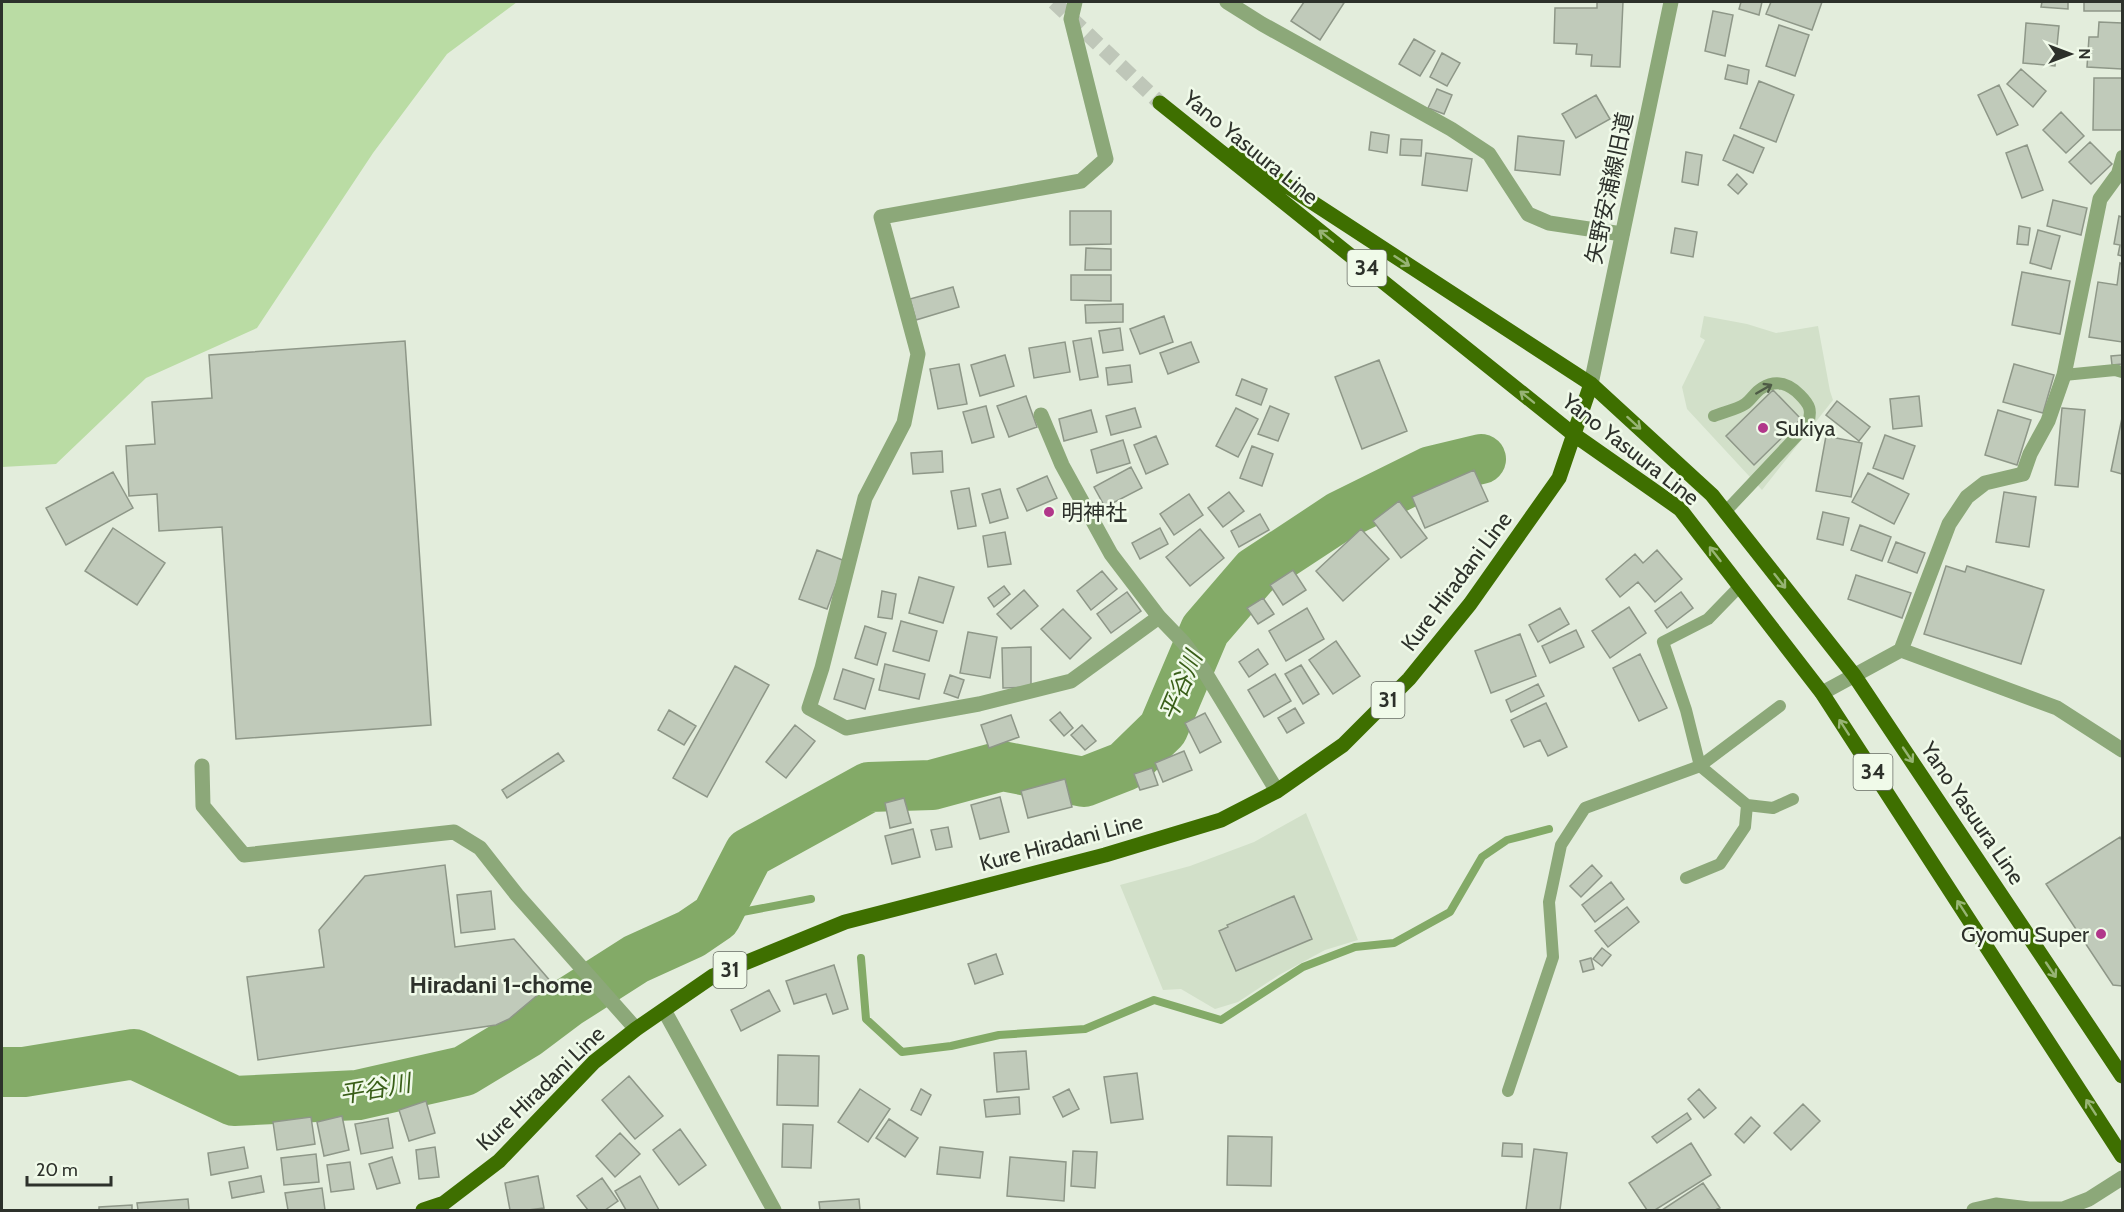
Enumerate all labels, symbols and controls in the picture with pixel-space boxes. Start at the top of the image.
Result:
north arrow [2040,24,2100,84]
text: N [2075,48,2094,60]
street label: Yano Yasuura Line [1177,84,1324,210]
street label: 矢野安浦線旧道 [1580,110,1639,266]
one-way arrow [1318,229,1334,242]
road number: 34 [1348,250,1386,286]
one-way arrow [1394,255,1410,267]
one-way arrow [1755,383,1772,395]
street label: Yano Yasuura Line [1556,387,1704,511]
one-way arrow [1520,391,1536,404]
place label: Sukiya [1775,415,1836,442]
one-way arrow [1626,416,1641,430]
marker: Sukiya [1756,421,1770,435]
place label: 明神社 [1061,499,1127,526]
marker: 明神社 [1042,505,1056,519]
street label: Kure Hiradani Line [1395,506,1518,656]
one-way arrow [1708,546,1721,562]
one-way arrow [1774,573,1787,589]
water label: 平谷川 [1153,644,1209,725]
road number: 31 [1372,682,1404,718]
one-way arrow [1838,719,1850,736]
street label: Yano Yasuura Line [1914,736,2030,890]
one-way arrow [1902,747,1914,763]
road number: 34 [1854,754,1892,790]
street label: Kure Hiradani Line [977,808,1146,877]
one-way arrow [1955,900,1967,917]
place label: Gyomu Super [1961,921,2089,948]
marker: Gyomu Super [2094,927,2108,941]
road number: 31 [714,952,746,988]
one-way arrow [2045,961,2057,977]
district label: Hiradani 1-chome [410,970,592,999]
street label: Kure Hiradani Line [471,1020,610,1156]
water label: 平谷川 [337,1067,416,1109]
one-way arrow [2084,1099,2096,1116]
scale bar [27,1149,111,1187]
text: 20 m [36,1159,78,1181]

